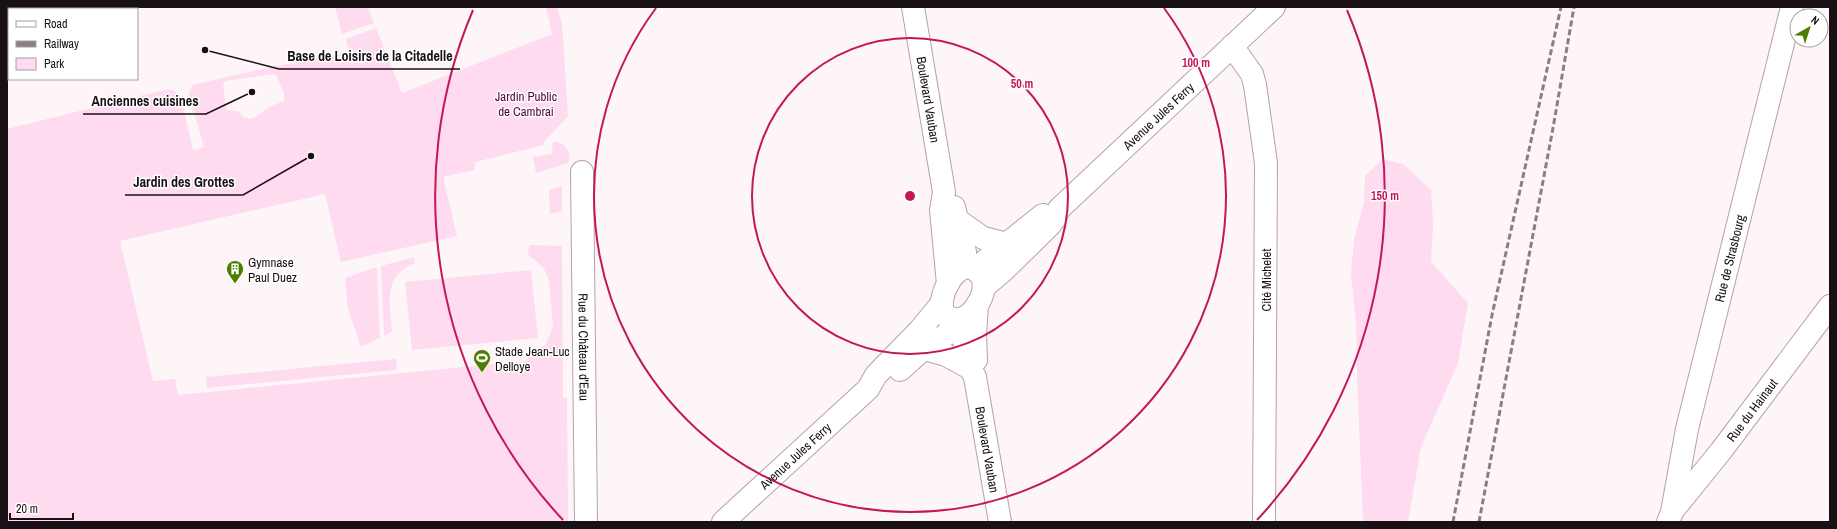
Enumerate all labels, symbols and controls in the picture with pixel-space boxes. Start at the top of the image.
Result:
legend [8,8,138,80]
north arrow [1789,8,1829,48]
text: N [1808,13,1822,28]
text: Road [44,16,68,32]
text: Railway [44,36,79,52]
callout: Base de Loisirs de la Citadelle [279,43,460,69]
text: Base de Loisirs de la Citadelle [287,47,453,65]
street label: Boulevard Vauban [912,55,944,144]
text: 100 m [1182,55,1210,71]
text: Park [44,56,64,72]
text: 50 m [1011,76,1033,92]
street label: Avenue Jules Ferry [1119,78,1198,154]
callout: Anciennes cuisines [83,88,206,114]
park label: Jardin Public de Cambrai [495,88,557,120]
text: Anciennes cuisines [91,92,199,110]
callout: Jardin des Grottes [125,169,243,195]
text: Jardin des Grottes [133,173,235,191]
text: 150 m [1371,188,1399,204]
centre of rings [903,189,917,203]
street label: Rue de Strasbourg [1711,213,1749,304]
street label: Cité Michelet [1258,249,1275,311]
place label: Gymnase Paul Duez [248,254,297,286]
building icon: Gymnase Paul Duez [225,259,245,284]
street label: Rue du Château d'Eau [574,293,593,401]
place label: Stade Jean-Luc Delloye [495,343,570,375]
sports icon: Stade Jean-Luc Delloye [472,348,492,373]
street label: Rue du Hainaut [1723,375,1782,445]
street label: Boulevard Vauban [971,405,1003,494]
street label: Avenue Jules Ferry [755,419,835,494]
scale bar [10,495,73,521]
text: 20 m [16,501,38,517]

